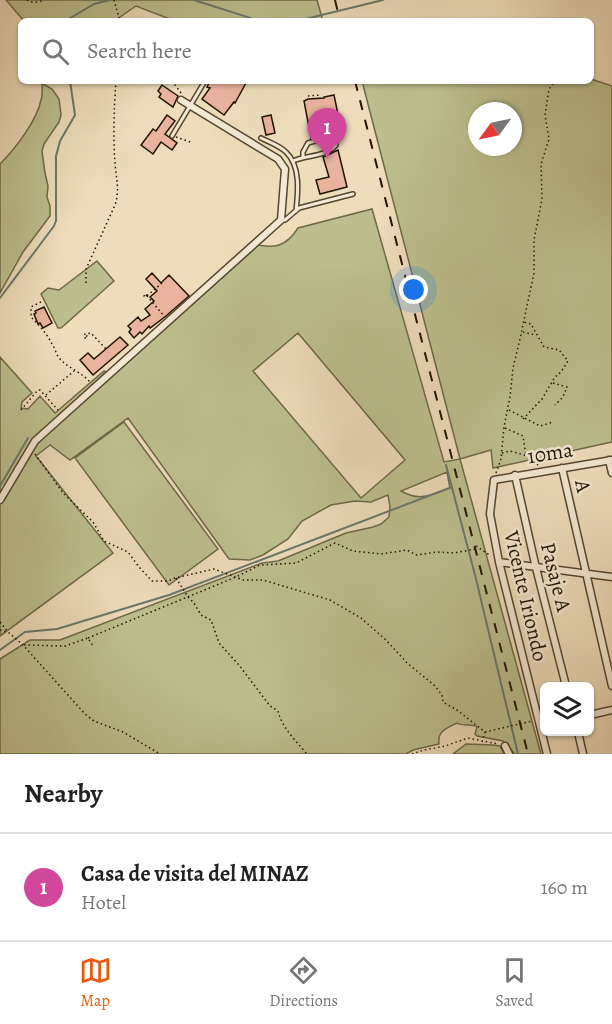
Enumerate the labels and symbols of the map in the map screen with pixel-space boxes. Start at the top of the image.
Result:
north arrow [468,102,522,156]
pin: 1 [308,108,346,158]
your location [399,275,428,304]
street label: 10ma [525,436,575,470]
street label: A [568,476,598,496]
street label: Vicente Iriondo [497,527,555,664]
street label: Pasaje A [534,540,578,615]

